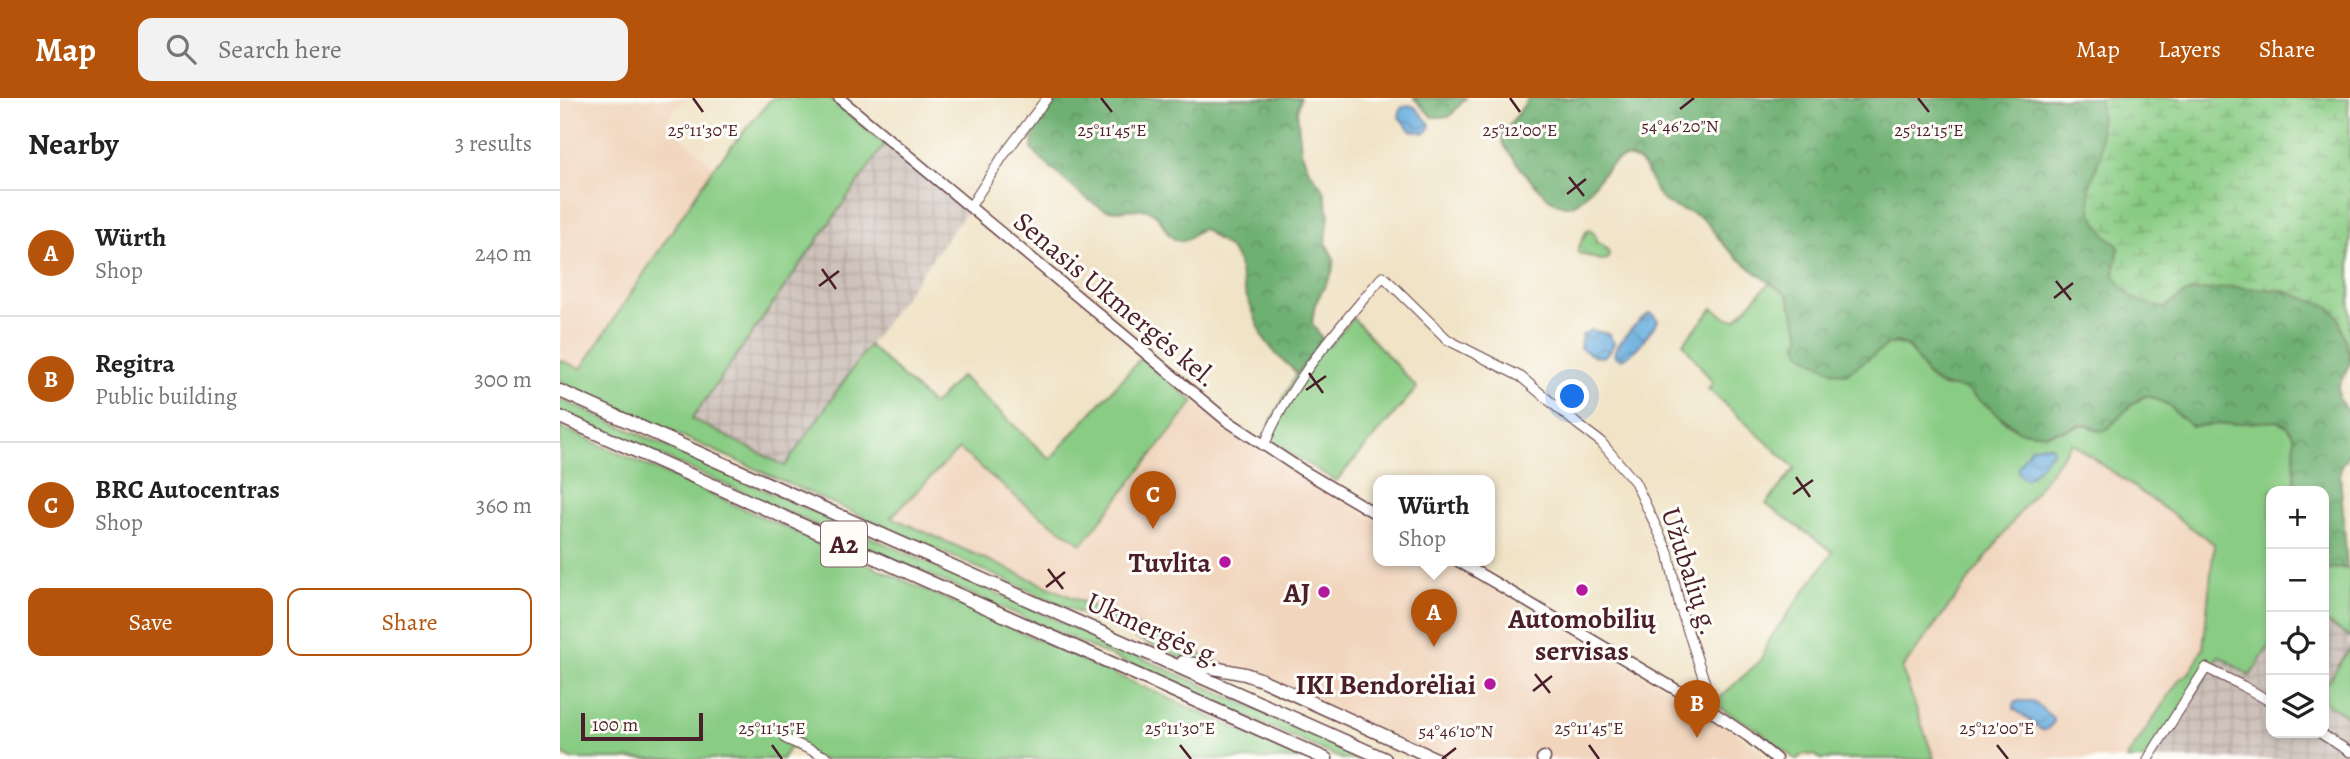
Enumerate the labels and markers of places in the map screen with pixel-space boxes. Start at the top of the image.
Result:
pin: C [1130,471,1176,529]
place label: Tuvlita [1129,544,1211,582]
marker: Tuvlita [1217,554,1233,570]
place label: AJ [1283,574,1310,612]
marker: Automobilių servisas [1574,582,1590,598]
marker: AJ [1316,584,1332,600]
pin: A [1411,589,1457,647]
place label: Automobilių servisas [1507,600,1656,670]
place label: IKI Bendorėliai [1295,666,1476,704]
marker: IKI Bendorėliai [1482,676,1498,692]
pin: B [1674,680,1720,738]

